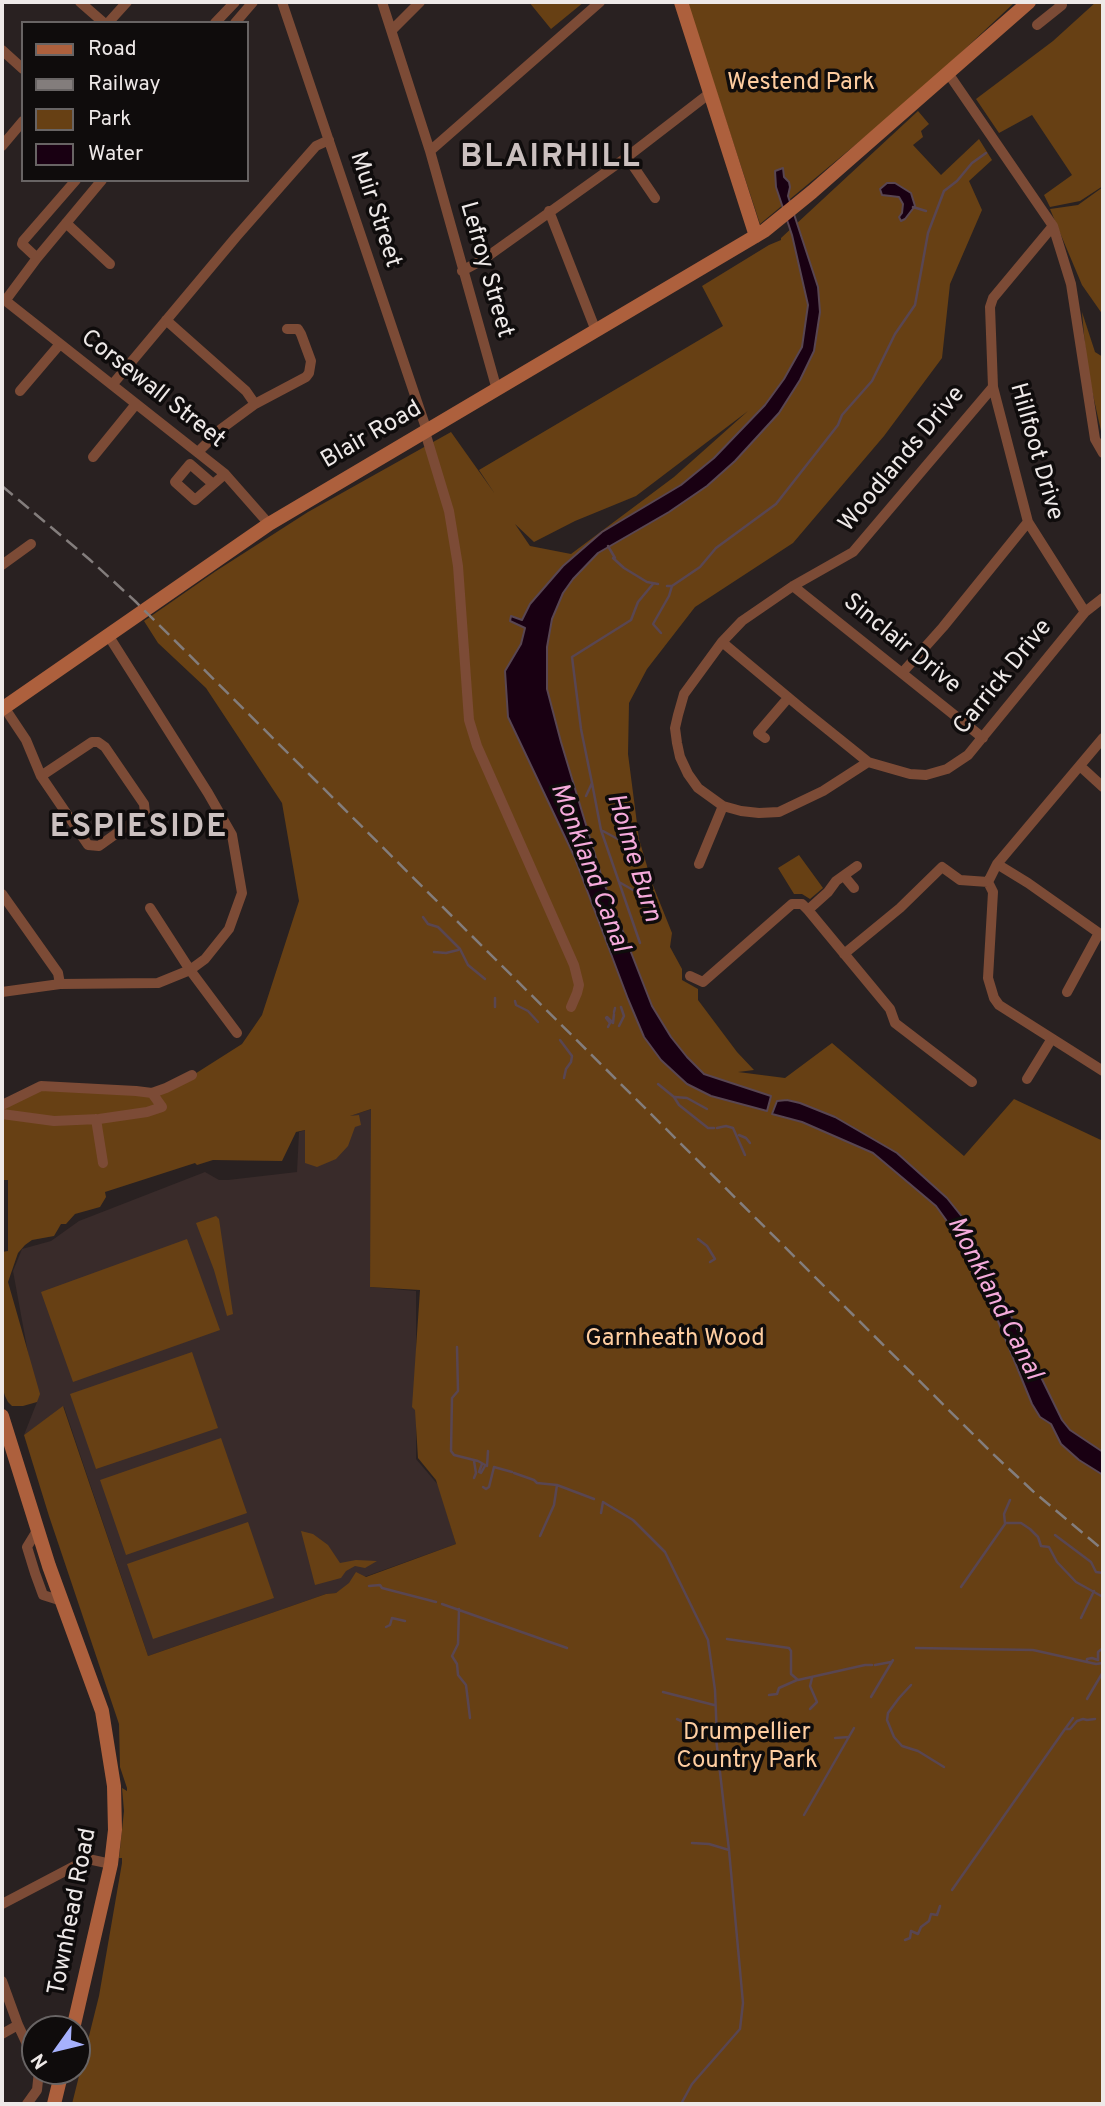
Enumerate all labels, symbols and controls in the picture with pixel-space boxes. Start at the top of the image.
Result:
legend [21,21,248,182]
text: Road [88,36,137,63]
park label: Westend Park [727,70,875,98]
text: Railway [88,71,161,98]
text: Park [88,106,131,133]
text: Water [88,141,143,168]
district label: BLAIRHILL [461,141,641,179]
street label: Muir Street [342,149,406,271]
street label: Lefroy Street [452,199,518,341]
street label: Corsewall Street [74,325,230,455]
street label: Hillfoot Drive [1002,380,1068,524]
street label: Woodlands Drive [834,381,972,539]
street label: Blair Road [317,396,427,476]
street label: Sinclair Drive [836,589,966,701]
street label: Carrick Drive [949,614,1059,742]
water label: Monkland Canal [541,779,635,957]
water label: Holme Burn [598,790,666,926]
district label: ESPIESIDE [51,811,227,849]
water label: Monkland Canal [938,1212,1048,1386]
park label: Garnheath Wood [585,1326,765,1354]
park label: Drumpellier Country Park [676,1720,818,1776]
street label: Townhead Road [44,1826,104,1998]
north arrow [21,2015,91,2085]
text: N [26,2048,54,2073]

